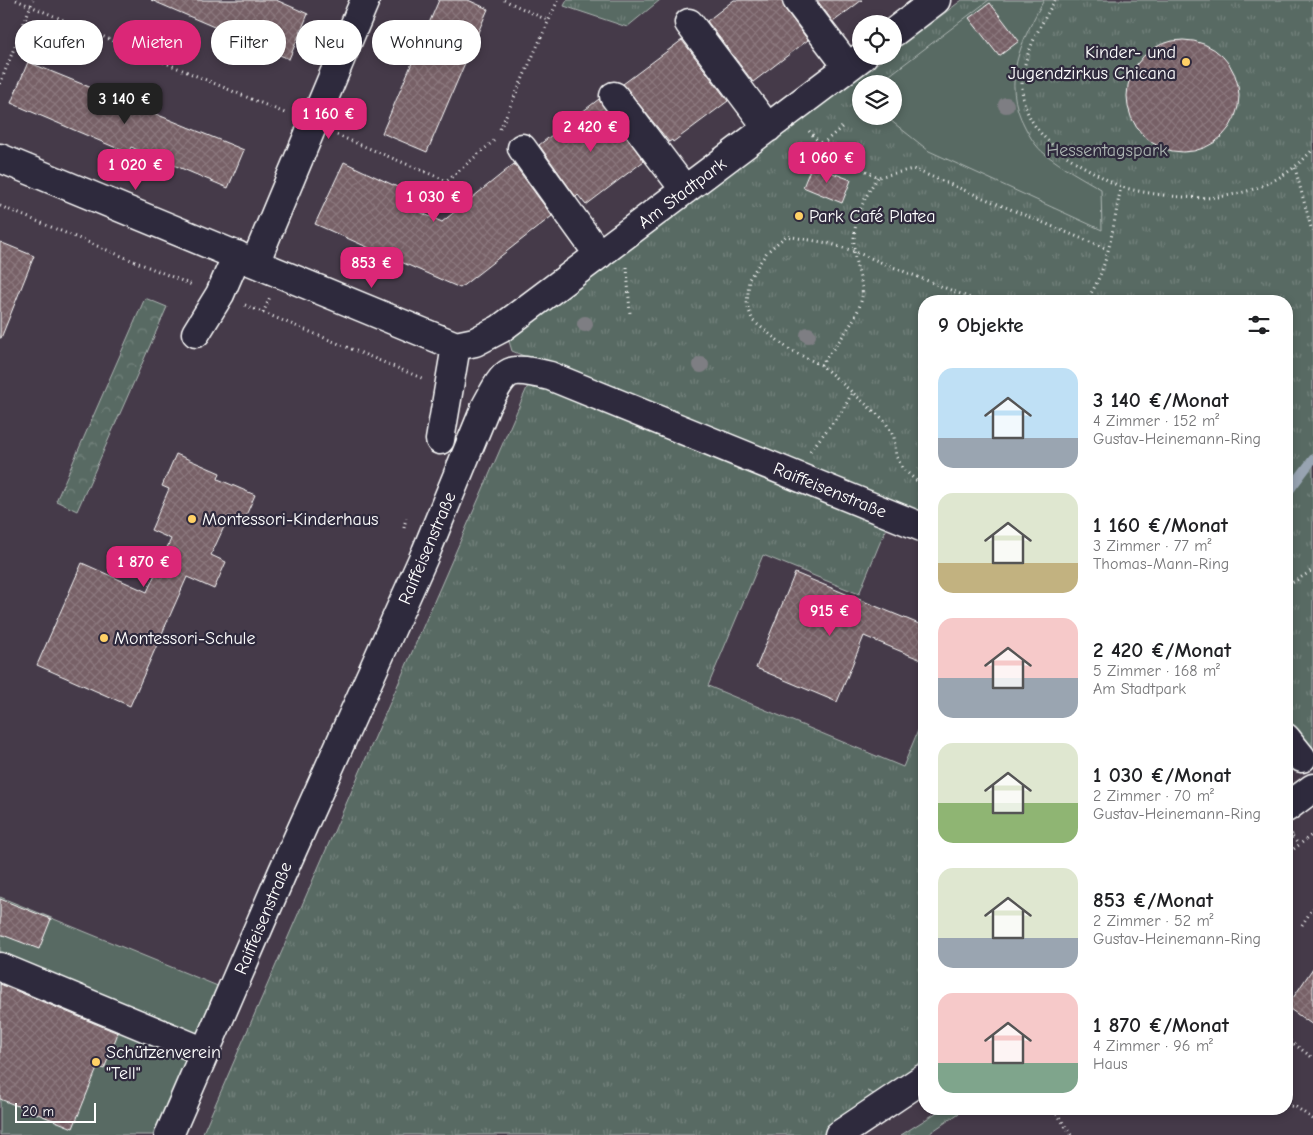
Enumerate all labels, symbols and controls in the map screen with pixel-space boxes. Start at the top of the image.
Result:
map controls [852,15,902,125]
button: locate [852,15,902,65]
chip: Kaufen [15,20,103,65]
chip: Mieten [113,20,201,65]
chip: Filter [211,20,286,65]
chip: Neu [296,20,362,65]
chip: Wohnung [372,20,481,65]
place label: Kinder- und Jugendzirkus Chicana [1008,42,1176,84]
marker: Kinder- und Jugendzirkus Chicana [1180,56,1192,68]
button: layers [852,75,902,125]
pin: 3 140 € [79,82,171,125]
text: 3 140 € [98,90,152,108]
pin: 1 160 € [283,98,375,140]
text: 1 160 € [303,105,355,123]
pin: 2 420 € [545,110,637,153]
text: 2 420 € [563,118,619,136]
park label: Hessentagspark [1046,140,1168,161]
pin: 1 060 € [781,142,873,184]
pin: 1 020 € [90,148,182,191]
text: 1 060 € [799,149,855,167]
street label: Am Stadtpark [634,153,731,233]
text: 1 020 € [109,156,163,174]
pin: 1 030 € [388,180,480,223]
text: 1 030 € [407,188,461,206]
place label: Park Café Platea [809,206,936,227]
marker: Park Café Platea [793,210,805,222]
pin: 853 € [337,246,407,289]
text: 853 € [351,254,393,272]
icon: filters [1245,311,1273,339]
text: 9 Objekte [938,313,1024,337]
icon: home [978,388,1038,448]
text: 3 140 €/Monat [1093,388,1229,412]
text: 4 Zimmer · 152 m² [1093,412,1219,430]
text: Gustav-Heinemann-Ring [1093,430,1261,448]
street label: Raiffeisenstraße [770,458,890,523]
street label: Raiffeisenstraße [394,489,461,608]
place label: Montessori-Kinderhaus [202,509,379,530]
marker: Montessori-Kinderhaus [186,513,198,525]
icon: home [978,513,1038,573]
text: 1 160 €/Monat [1093,513,1228,537]
text: 3 Zimmer · 77 m² [1093,537,1211,555]
pin: 1 870 € [98,546,190,588]
text: 1 870 € [117,553,171,571]
text: Thomas-Mann-Ring [1093,555,1229,573]
pin: 915 € [795,594,865,637]
text: 915 € [810,602,850,620]
place label: Montessori-Schule [114,628,256,649]
marker: Montessori-Schule [98,632,110,644]
icon: home [978,638,1038,698]
text: 2 420 €/Monat [1093,638,1231,662]
text: 5 Zimmer · 168 m² [1093,662,1220,680]
text: Am Stadtpark [1093,680,1186,698]
icon: home [978,763,1038,823]
text: 1 030 €/Monat [1093,763,1231,787]
text: 2 Zimmer · 70 m² [1093,787,1214,805]
text: Gustav-Heinemann-Ring [1093,805,1261,823]
street label: Raiffeisenstraße [230,859,297,978]
icon: home [978,888,1038,948]
text: 853 €/Monat [1093,888,1213,912]
text: 2 Zimmer · 52 m² [1093,912,1214,930]
text: Gustav-Heinemann-Ring [1093,930,1261,948]
icon: home [978,1013,1038,1073]
text: 1 870 €/Monat [1093,1013,1229,1037]
text: 4 Zimmer · 96 m² [1093,1037,1213,1055]
place label: Schützenverein "Tell" [106,1042,221,1084]
text: Haus [1093,1055,1128,1073]
marker: Schützenverein "Tell" [90,1056,102,1068]
scale bar [15,1100,96,1123]
text: 20 m [22,1103,54,1120]

